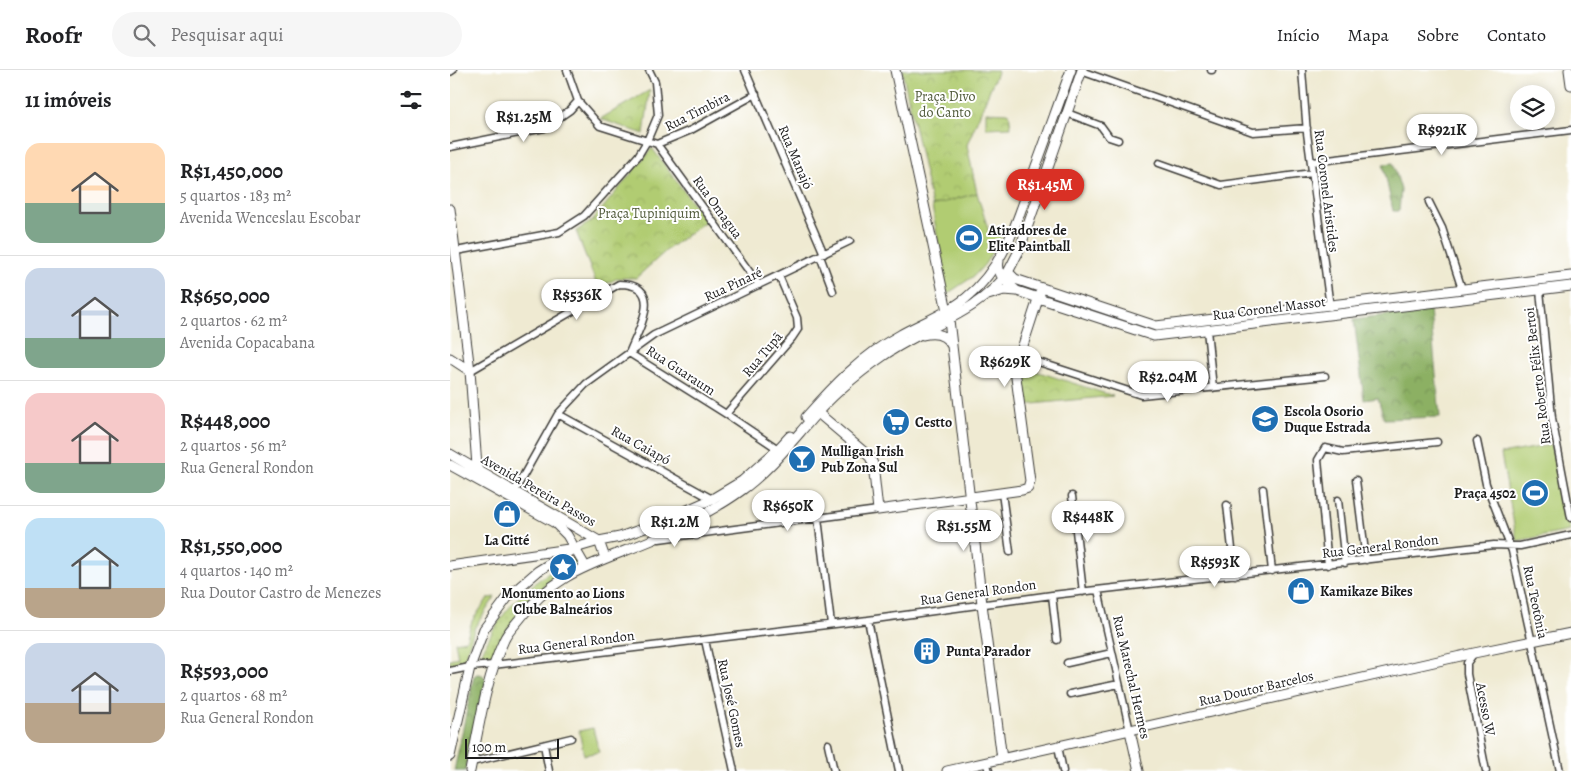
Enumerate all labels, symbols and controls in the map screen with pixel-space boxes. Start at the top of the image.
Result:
search box [112,12,462,57]
text: Roofr [25,19,82,51]
icon: search [130,21,158,49]
text: Pesquisar aqui [170,22,284,48]
text: Início [1277,23,1320,47]
text: Mapa [1348,23,1389,47]
text: Sobre [1417,23,1459,47]
text: Contato [1487,23,1546,47]
map controls [1510,85,1555,130]
button: layers [1510,85,1555,130]
text: 11 imóveis [25,86,112,114]
icon: filters [397,86,425,114]
street label: Rua Timbira [661,87,733,136]
park label: Praça Divo do Canto [914,87,976,122]
pin: R$1.25M [478,100,570,143]
text: R$1.25M [496,106,552,128]
pin: R$921K [1401,114,1483,156]
text: R$921K [1417,119,1467,141]
street label: Rua Manajó [774,122,818,192]
street label: Rua Coronel Aristides [1310,129,1343,254]
text: R$1,450,000 [180,157,283,185]
icon: home [65,163,125,223]
pin: R$1.45M [999,168,1091,211]
street label: Rua Omagua [688,172,747,243]
text: R$1.45M [1017,174,1073,196]
text: 5 quartos · 183 m² [180,185,291,207]
park label: Praça Tupiniquim [598,204,701,223]
text: Avenida Wenceslau Escobar [180,207,361,229]
place label: Atiradores de Elite Paintball [987,221,1071,256]
sports icon: Atiradores de Elite Paintball [954,223,984,253]
street label: Rua Pinaré [701,263,765,306]
pin: R$536K [536,278,618,321]
text: R$650,000 [180,282,270,310]
text: R$536K [552,284,602,306]
icon: home [65,288,125,348]
street label: Rua Coronel Massot [1211,292,1327,325]
street label: Rua Roberto Félix Bertoi [1520,306,1555,446]
text: 2 quartos · 62 m² [180,310,287,332]
street label: Rua Tupã [738,327,787,381]
text: Avenida Copacabana [180,332,315,354]
street label: Rua Guaraum [642,341,719,400]
pin: R$629K [964,346,1046,388]
text: R$629K [980,351,1030,373]
pin: R$2.04M [1122,360,1214,403]
text: R$2.04M [1139,366,1197,388]
place label: Escola Osorio Duque Estrada [1284,402,1371,437]
school or university icon: Escola Osorio Duque Estrada [1250,404,1280,434]
text: R$448,000 [180,407,270,435]
supermarket icon: Cestto [881,407,911,437]
icon: home [65,413,125,473]
place label: Cestto [915,413,952,432]
street label: Rua Caiapó [608,421,674,470]
text: 2 quartos · 56 m² [180,435,286,457]
place label: Mulligan Irish Pub Zona Sul [821,442,904,477]
bar icon: Mulligan Irish Pub Zona Sul [787,444,817,474]
street label: Avenida Pereira Passos [477,449,600,531]
text: Rua General Rondon [180,457,314,479]
sports icon: Praça 4502 [1520,478,1550,508]
place label: Praça 4502 [1454,484,1516,503]
pin: R$650K [747,490,829,532]
text: R$650K [763,495,813,517]
shop icon: La Citté [492,499,522,529]
pin: R$448K [1047,500,1129,543]
pin: R$1.2M [634,506,716,548]
text: R$448K [1063,506,1113,528]
pin: R$1.55M [918,510,1010,552]
text: R$1.2M [650,511,700,533]
text: R$1.55M [937,515,991,537]
street label: Rua General Rondon [1321,530,1440,563]
place label: La Citté [485,531,530,550]
text: R$1,550,000 [180,532,282,560]
icon: home [65,538,125,598]
pin: R$593K [1174,546,1256,588]
text: R$593K [1190,551,1240,573]
place icon: Monumento ao Lions Clube Balneários [548,552,578,582]
text: 4 quartos · 140 m² [180,560,293,582]
street label: Rua Teotônia [1518,564,1553,641]
street label: Rua General Rondon [919,575,1038,610]
shop icon: Kamikaze Bikes [1286,576,1316,606]
text: Rua Doutor Castro de Menezes [180,582,382,604]
place label: Kamikaze Bikes [1320,582,1413,601]
place label: Monumento ao Lions Clube Balneários [501,584,625,619]
street label: Rua Marechal Hermes [1108,613,1155,741]
street label: Rua General Rondon [517,626,636,659]
building icon: Punta Parador [912,636,942,666]
place label: Punta Parador [946,642,1031,661]
text: R$593,000 [180,657,268,685]
street label: Rua José Gomes [713,657,750,749]
icon: home [65,663,125,723]
street label: Rua Doutor Barcelos [1197,666,1315,711]
street label: Acesso W [1471,680,1500,738]
text: 2 quartos · 68 m² [180,685,287,707]
text: Rua General Rondon [180,707,314,729]
scale bar [465,736,559,759]
text: 100 m [472,738,506,757]

